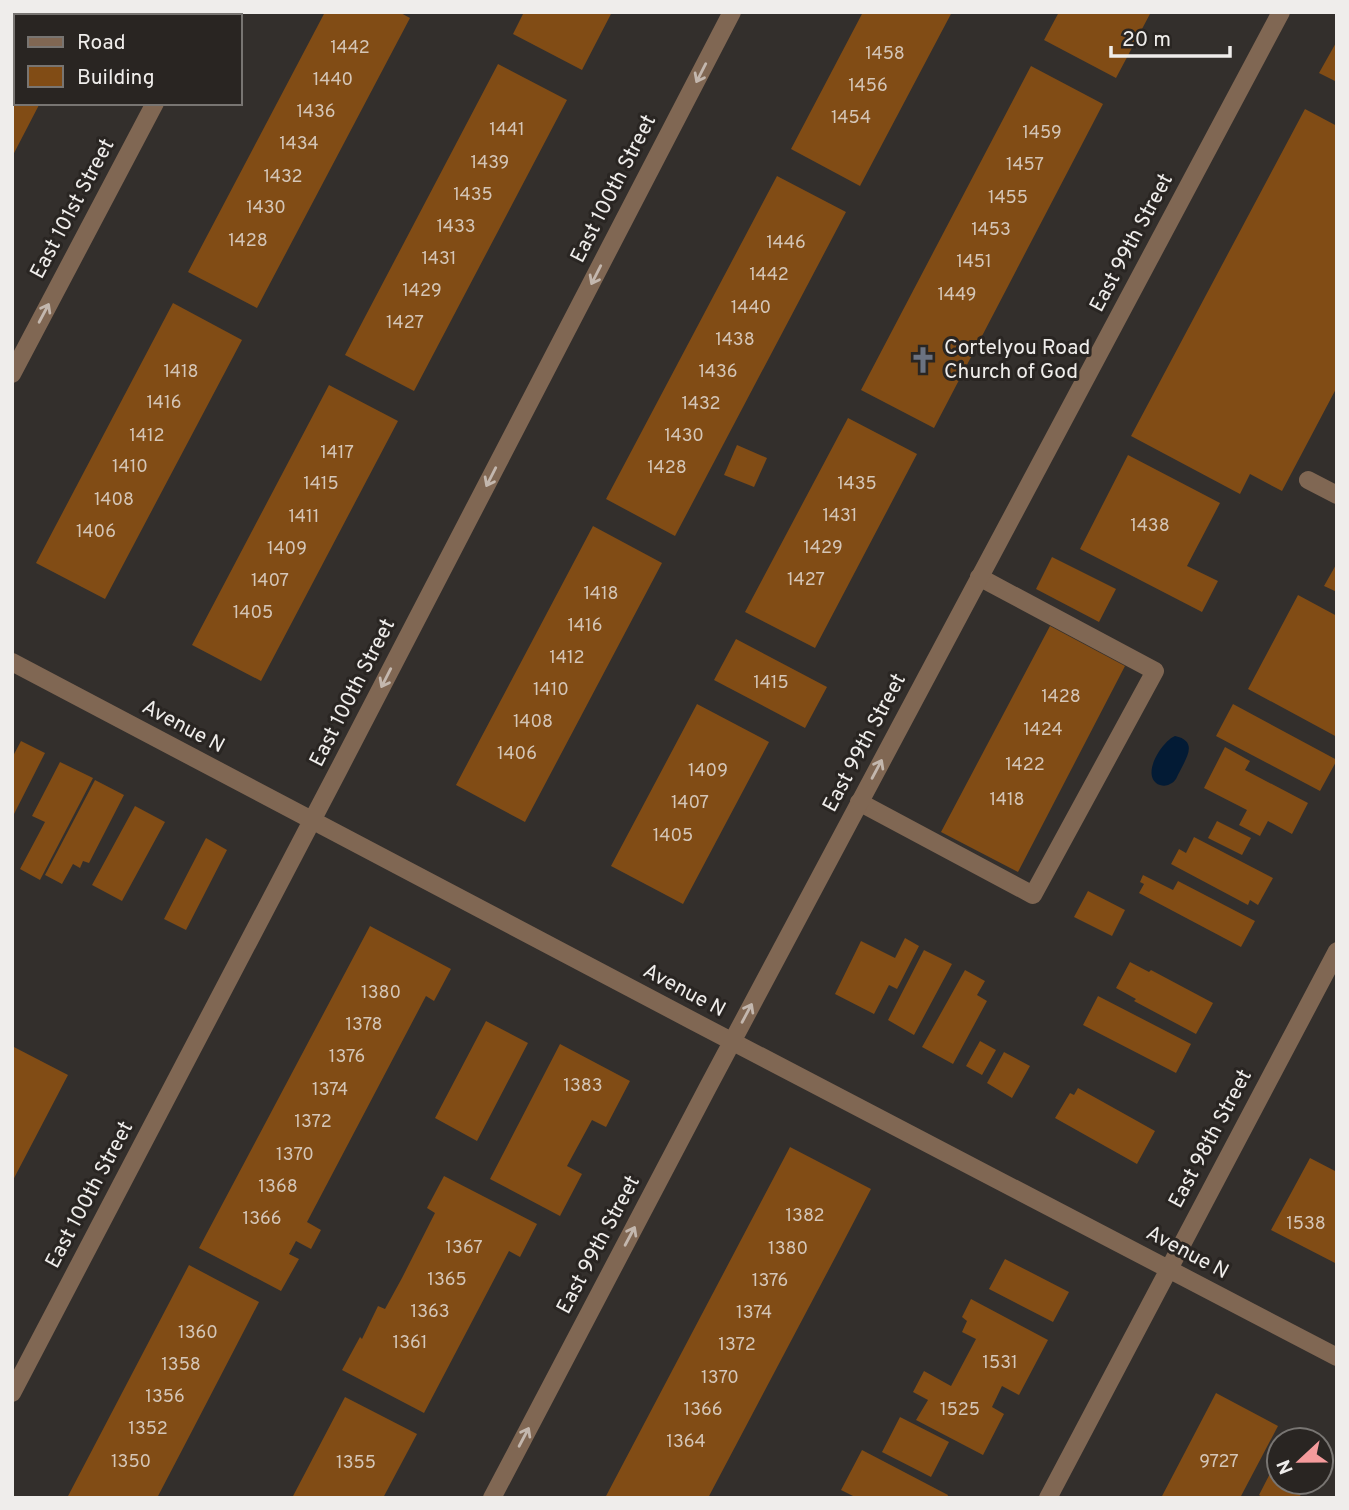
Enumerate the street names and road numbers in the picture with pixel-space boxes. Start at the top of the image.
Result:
street label: East 100th Street [565,110,663,268]
street label: East 101st Street [25,134,121,284]
street label: East 99th Street [1084,169,1180,317]
street label: East 100th Street [304,614,402,772]
street label: East 99th Street [817,669,913,817]
street label: Avenue N [137,694,229,760]
street label: Avenue N [638,958,730,1024]
street label: East 98th Street [1163,1065,1259,1213]
street label: East 100th Street [40,1117,140,1273]
street label: East 99th Street [551,1171,647,1319]
street label: Avenue N [1141,1220,1233,1286]

